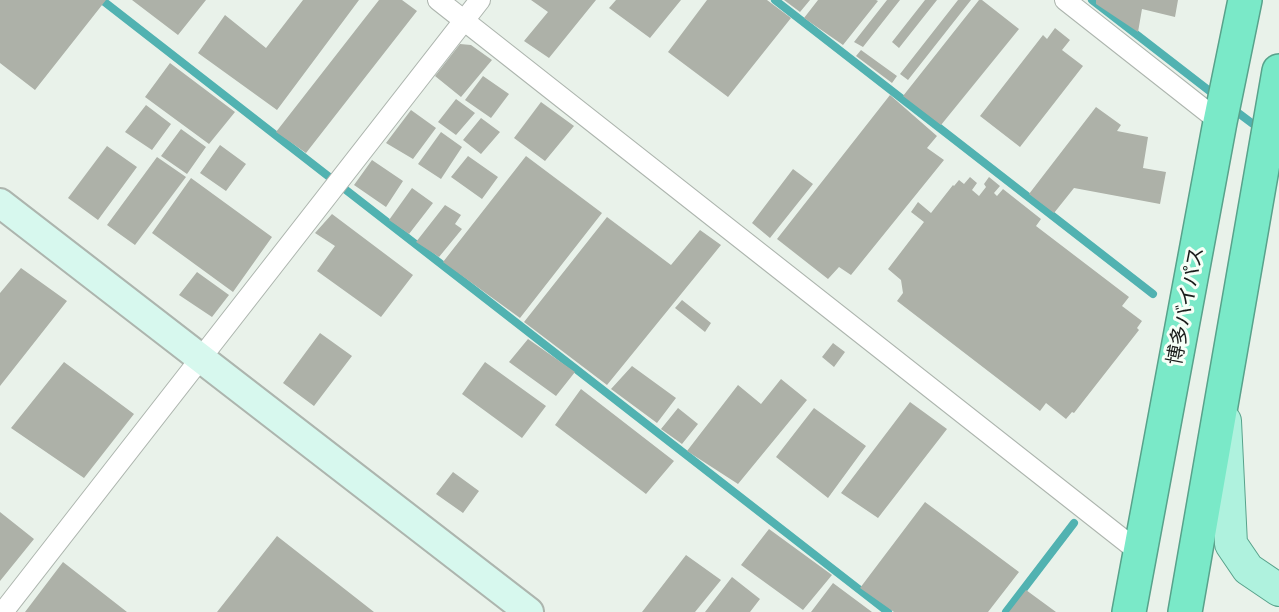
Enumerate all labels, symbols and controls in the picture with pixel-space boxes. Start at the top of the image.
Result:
street label: 博多バイパス [1163,245,1209,367]

